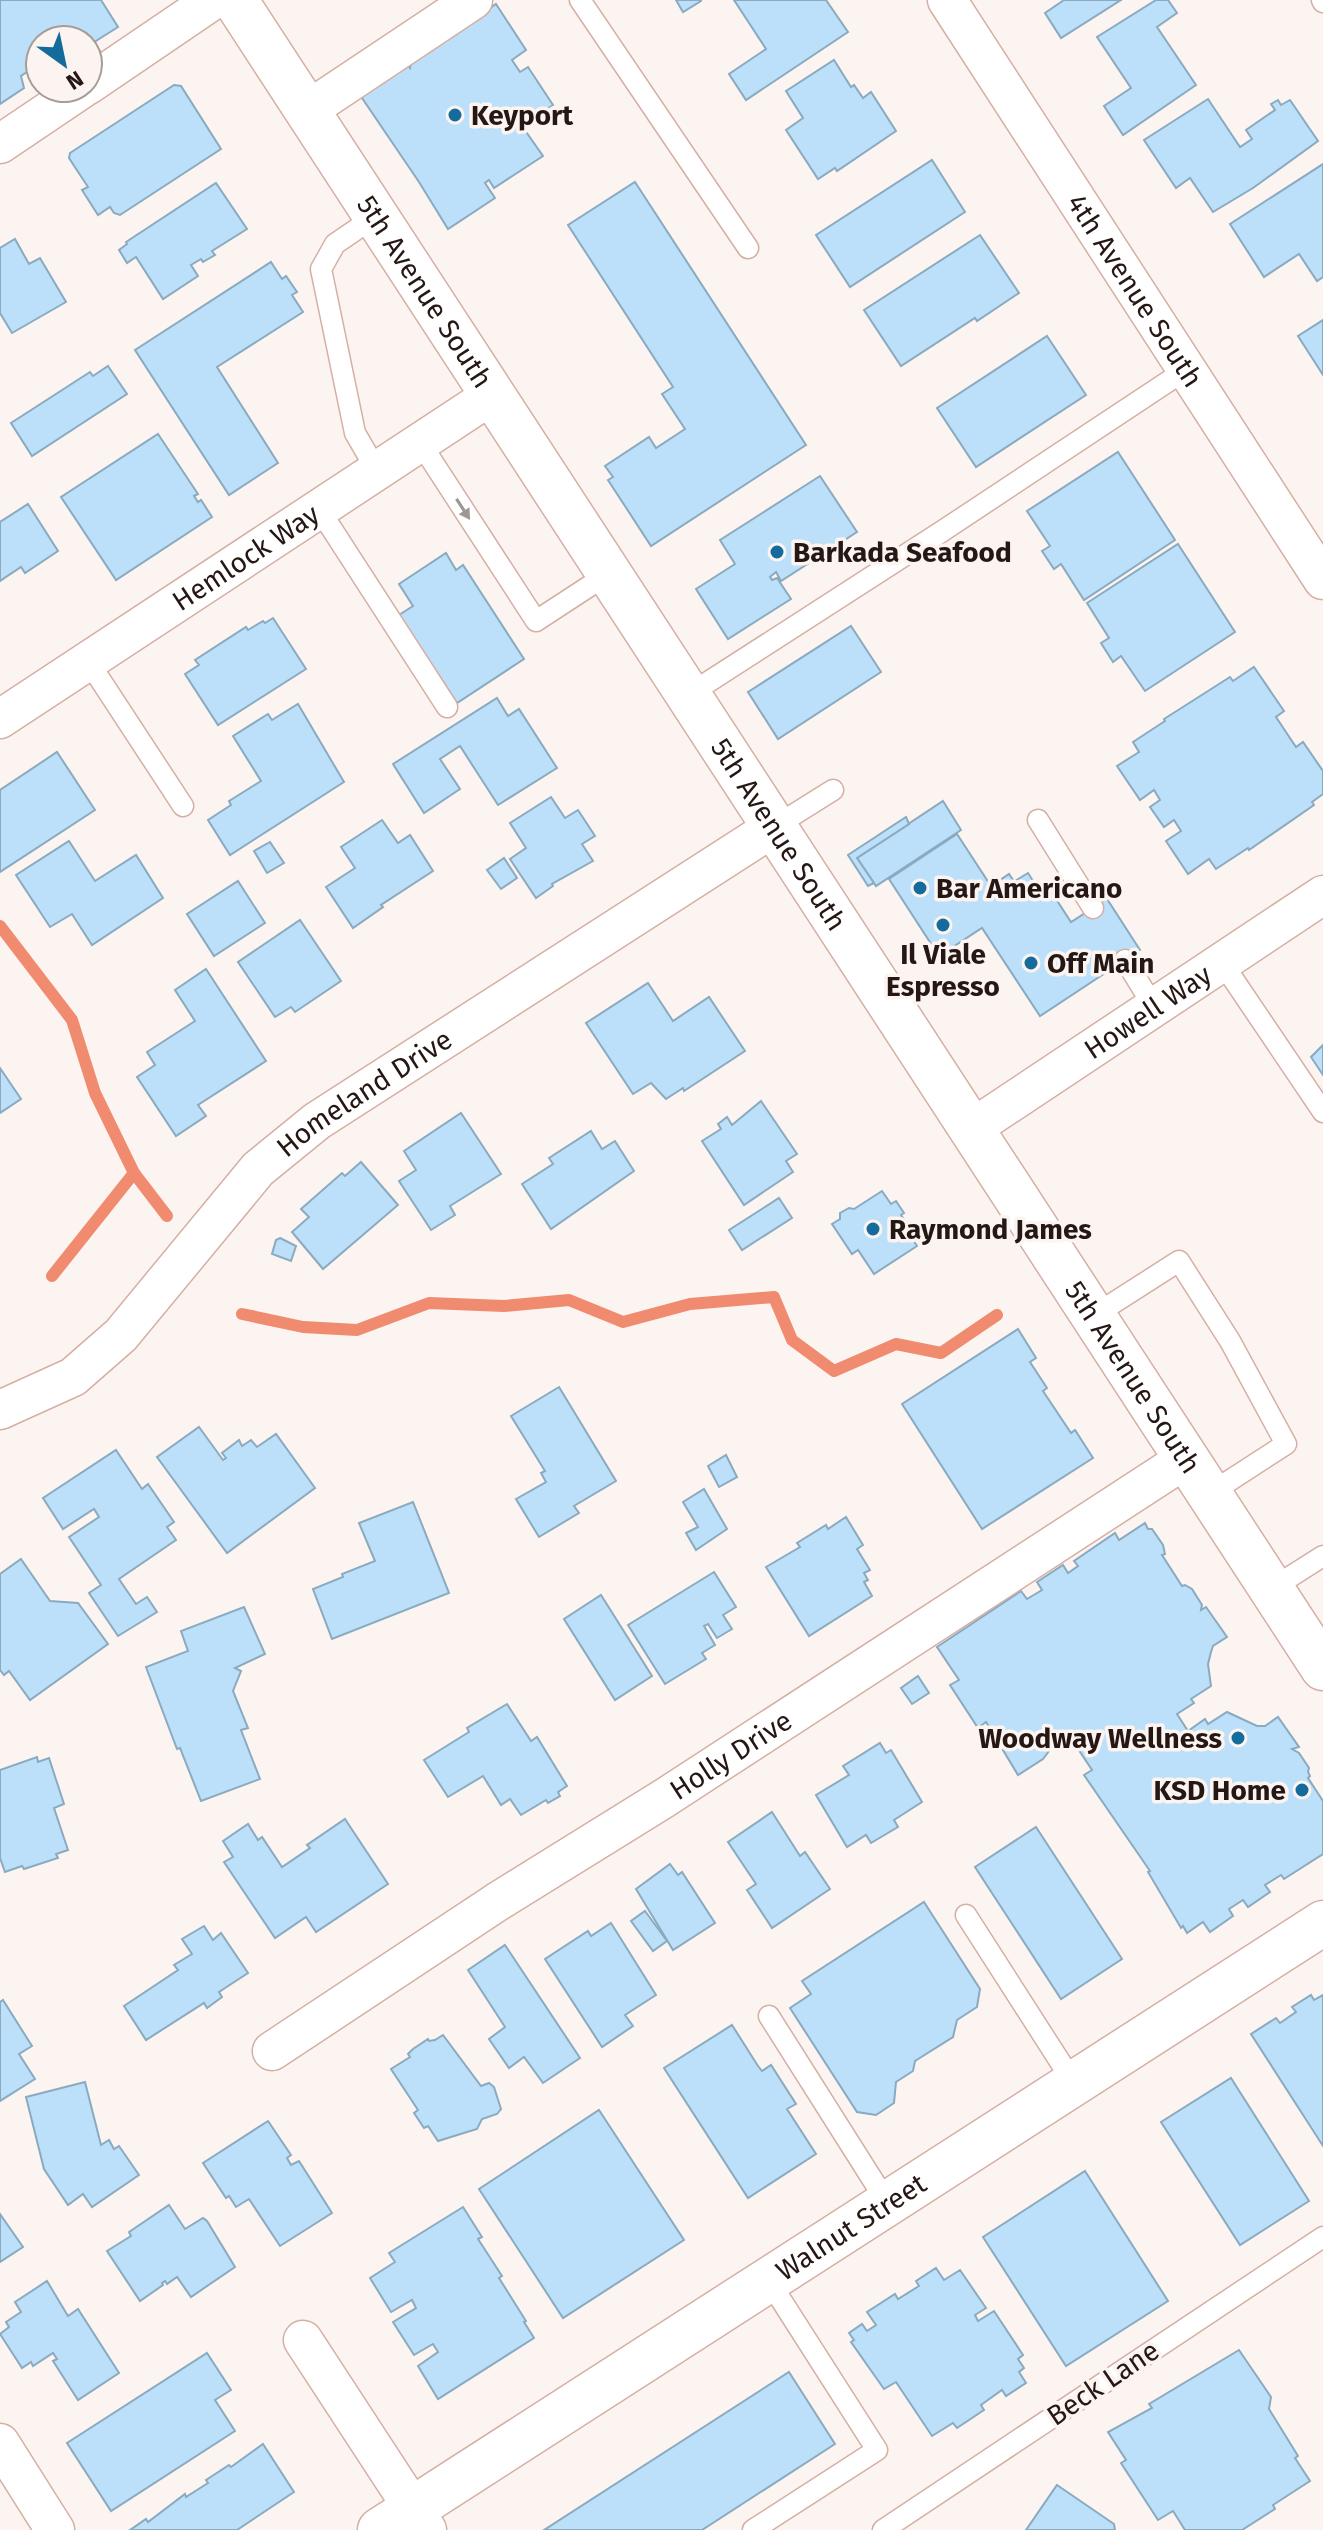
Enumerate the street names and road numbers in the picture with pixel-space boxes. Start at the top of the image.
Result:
street label: 4th Avenue South [1061,187,1210,393]
street label: 5th Avenue South [350,189,500,394]
street label: Hemlock Way [166,497,325,618]
street label: 5th Avenue South [705,732,854,936]
street label: Howell Way [1078,957,1217,1066]
street label: Homeland Drive [270,1022,458,1164]
street label: 5th Avenue South [1059,1275,1208,1479]
street label: Holly Drive [664,1703,798,1807]
street label: Walnut Street [770,2166,933,2287]
street label: Beck Lane [1041,2334,1165,2432]

